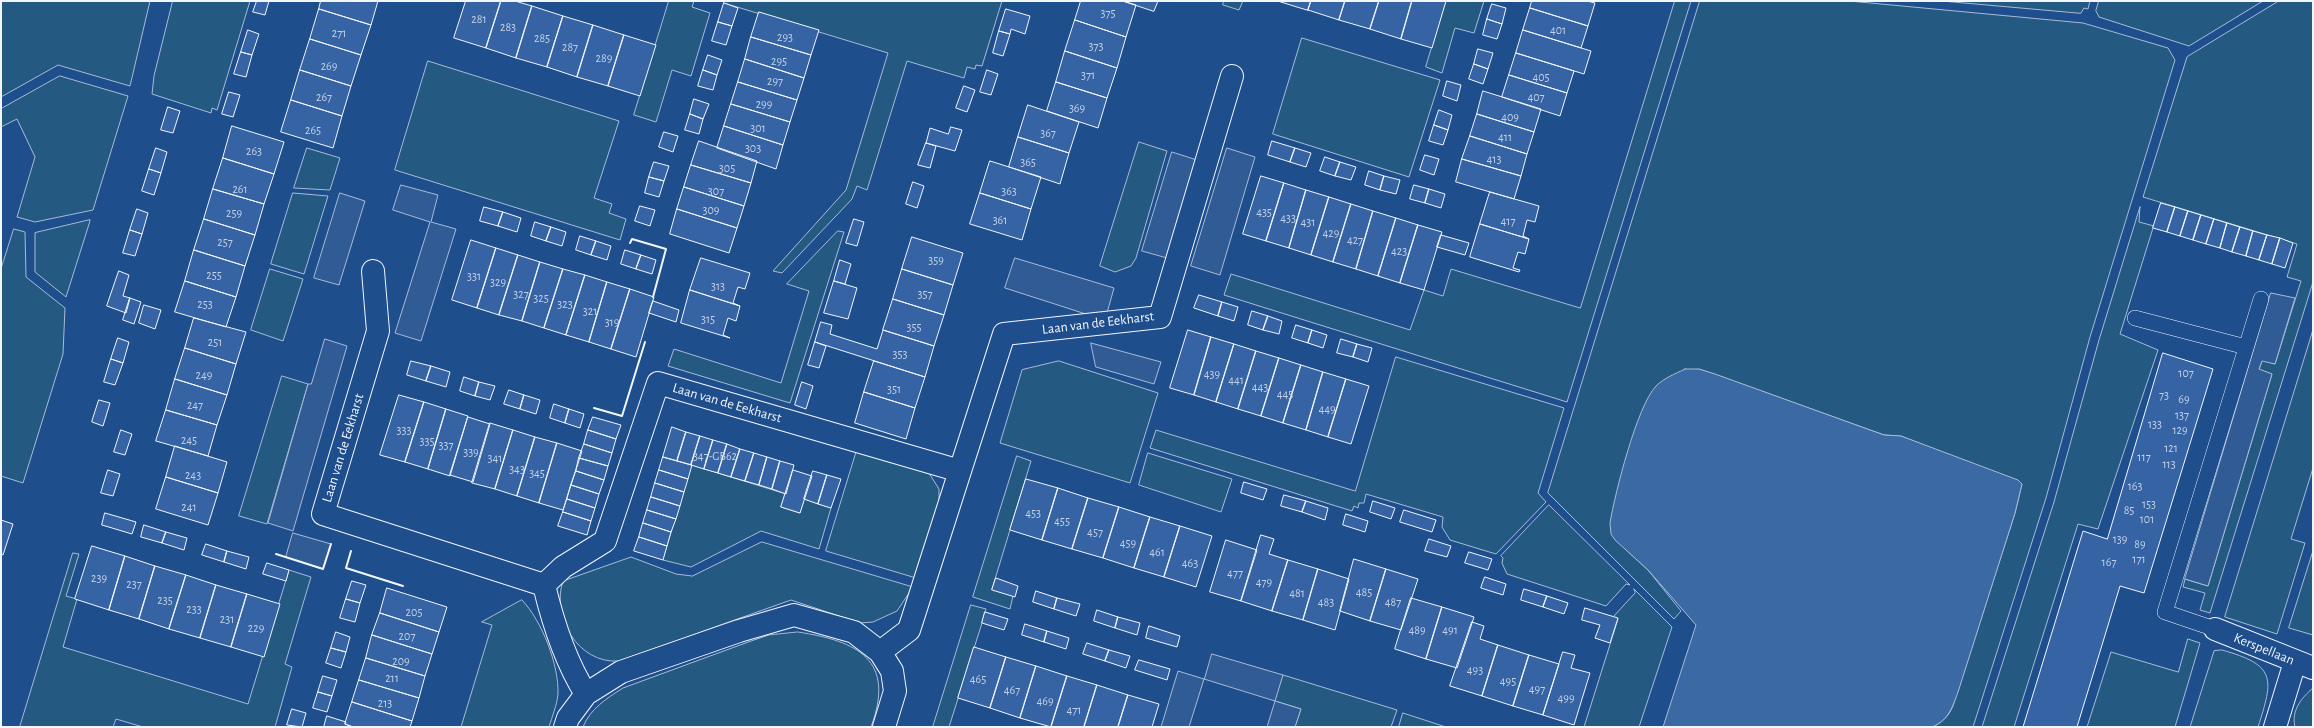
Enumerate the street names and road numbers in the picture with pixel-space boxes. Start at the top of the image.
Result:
street label: Laan van de Eekharst [1041,308,1155,338]
street label: Laan van de Eekharst [671,379,783,427]
street label: Laan van de Eekharst [318,392,368,504]
street label: Kerspellaan [2231,629,2297,669]

